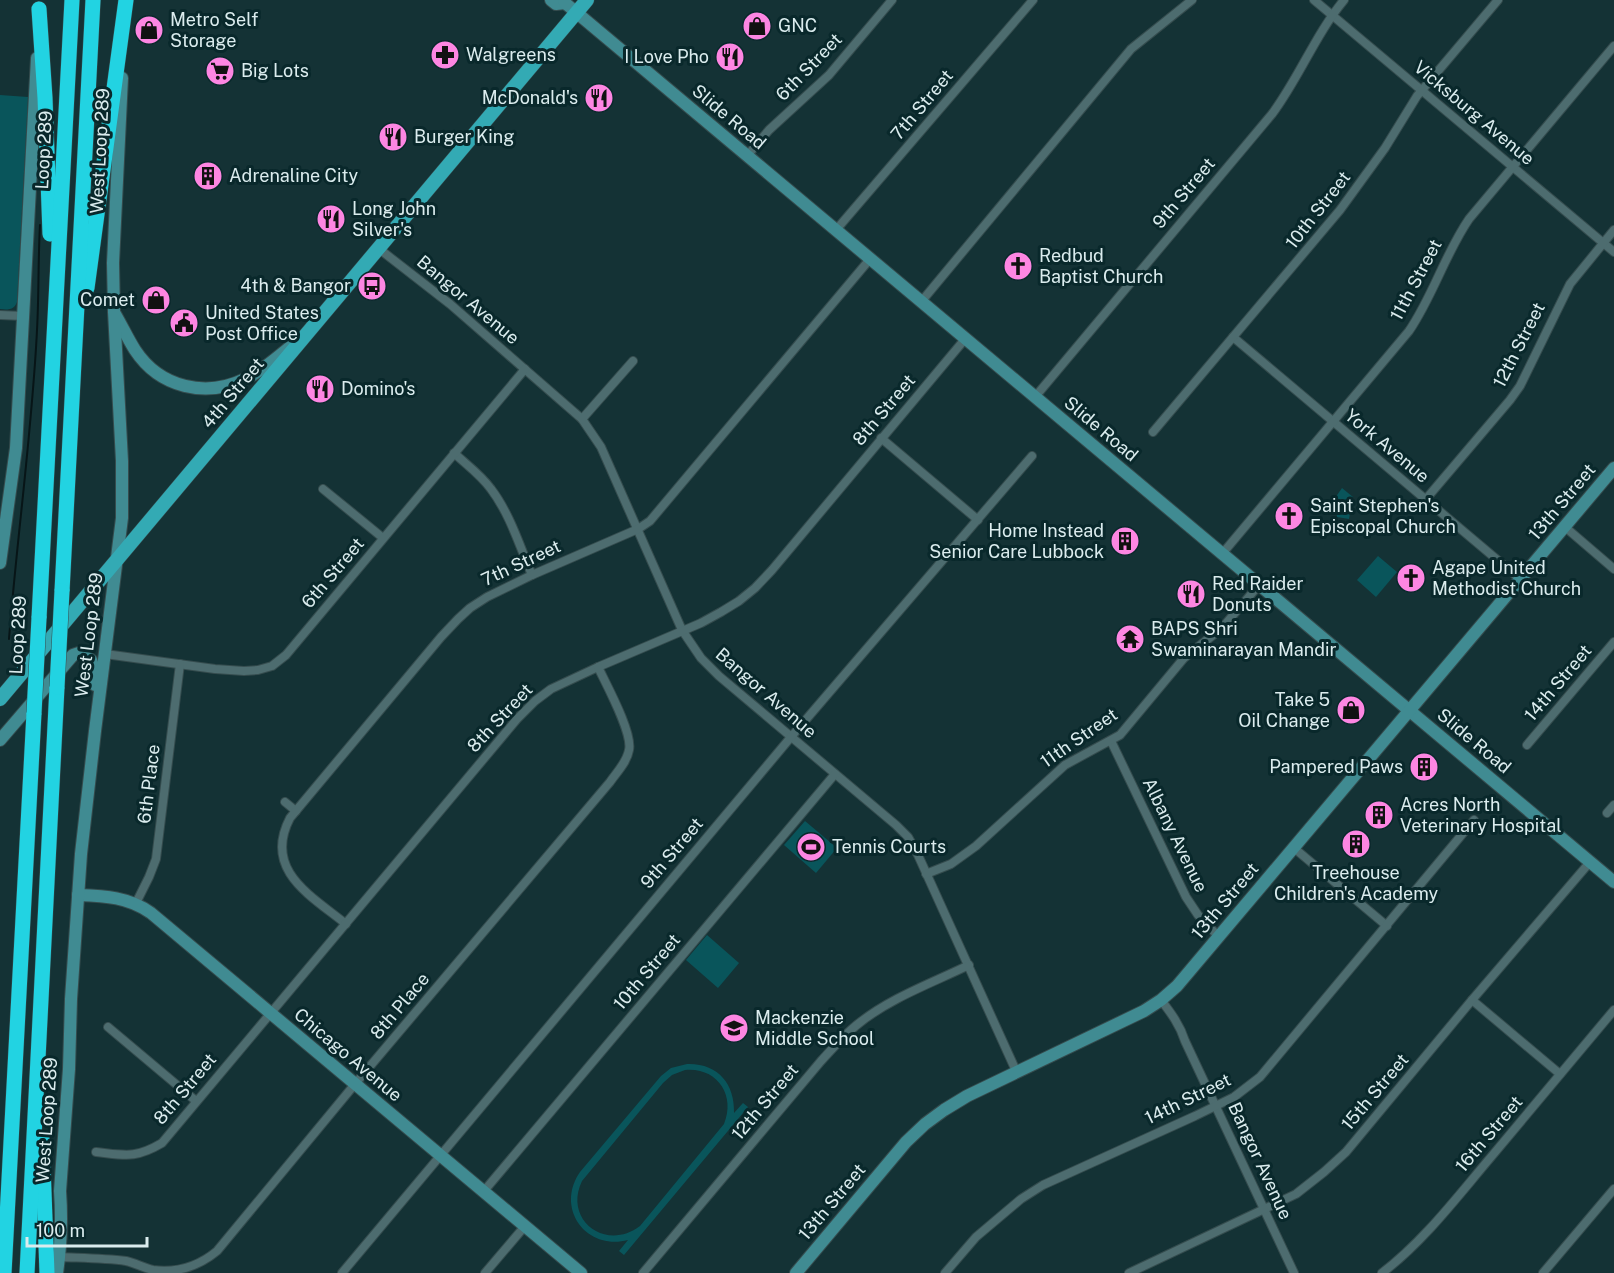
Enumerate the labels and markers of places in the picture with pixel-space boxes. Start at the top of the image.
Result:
place label: Metro Self Storage [170,9,258,51]
shop icon: GNC [741,10,773,42]
shop icon: Metro Self Storage [133,14,165,46]
place label: GNC [778,15,817,36]
pharmacy icon: Walgreens [429,39,461,71]
restaurant icon: I Love Pho [714,41,746,73]
place label: Walgreens [466,44,556,65]
place label: I Love Pho [624,46,709,67]
supermarket icon: Big Lots [204,55,236,87]
place label: Big Lots [241,60,309,81]
restaurant icon: McDonald's [583,82,615,114]
place label: McDonald's [482,87,578,108]
restaurant icon: Burger King [377,121,409,153]
place label: Burger King [414,126,514,147]
building icon: Adrenaline City [192,160,224,192]
place label: Adrenaline City [229,165,358,186]
place label: Long John Silver's [352,198,436,240]
restaurant icon: Long John Silver's [315,203,347,235]
place label: Redbud Baptist Church [1039,245,1163,287]
church icon: Redbud Baptist Church [1002,250,1034,282]
bus stop icon: 4th & Bangor [356,270,388,302]
place label: 4th & Bangor [240,275,351,296]
shop icon: Comet [140,284,172,316]
place label: Comet [80,289,135,310]
place label: United States Post Office [205,302,319,344]
public building icon: United States Post Office [168,307,200,339]
restaurant icon: Domino's [304,373,336,405]
place label: Domino's [341,378,415,399]
place label: Saint Stephen's Episcopal Church [1310,495,1456,537]
church icon: Saint Stephen's Episcopal Church [1273,500,1305,532]
place label: Home Instead Senior Care Lubbock [929,520,1104,562]
building icon: Home Instead Senior Care Lubbock [1109,525,1141,557]
place label: Agape United Methodist Church [1432,557,1581,599]
church icon: Agape United Methodist Church [1395,562,1427,594]
place label: Red Raider Donuts [1212,573,1304,615]
restaurant icon: Red Raider Donuts [1175,578,1207,610]
place label: BAPS Shri Swaminarayan Mandir [1151,618,1337,660]
temple icon: BAPS Shri Swaminarayan Mandir [1114,623,1146,655]
place label: Take 5 Oil Change [1238,689,1330,731]
shop icon: Take 5 Oil Change [1335,694,1367,726]
building icon: Pampered Paws [1408,751,1440,783]
place label: Pampered Paws [1269,756,1403,777]
place label: Acres North Veterinary Hospital [1400,794,1562,836]
building icon: Acres North Veterinary Hospital [1363,799,1395,831]
building icon: Treehouse Children's Academy [1340,828,1372,860]
sports icon: Tennis Courts [795,831,827,863]
place label: Tennis Courts [832,836,946,857]
place label: Treehouse Children's Academy [1274,862,1438,904]
place label: Mackenzie Middle School [755,1007,874,1049]
school or university icon: Mackenzie Middle School [718,1012,750,1044]

